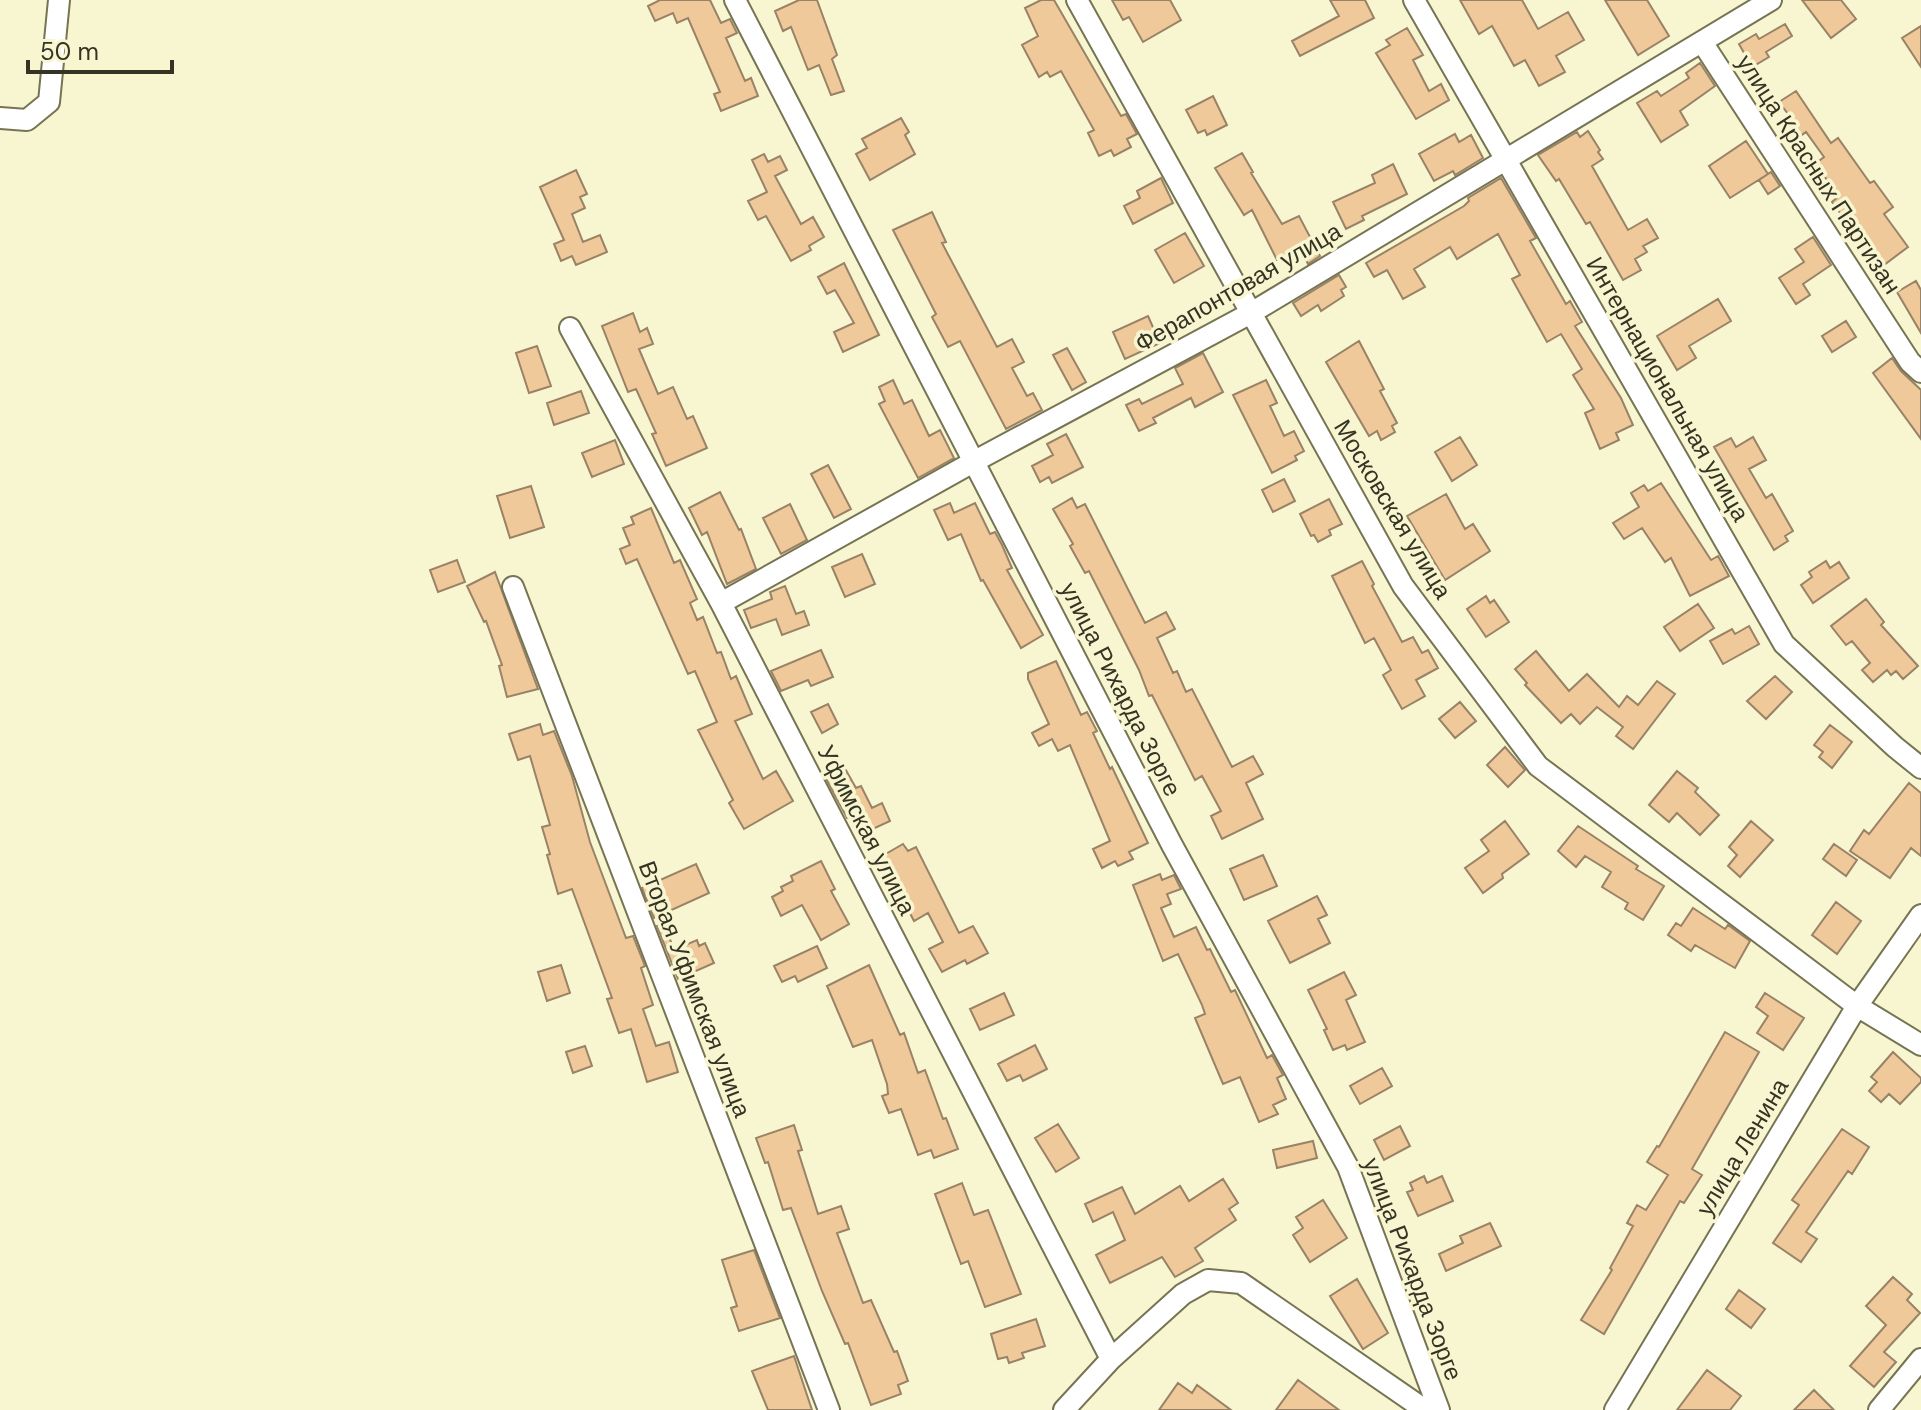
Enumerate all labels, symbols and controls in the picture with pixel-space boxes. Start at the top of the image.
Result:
scale bar [28,24,172,74]
text: 50 m [40,36,99,67]
street label: улица Красных Партизан [1730,48,1908,300]
street label: Ферапонтовая улица [1129,215,1347,359]
street label: Интернациональная улица [1580,251,1757,527]
street label: Московская улица [1327,414,1459,605]
street label: улица Рихарда Зорге [1054,577,1188,801]
street label: Уфимская улица [811,740,923,921]
street label: Вторая Уфимская улица [632,856,758,1122]
street label: улица Ленина [1689,1072,1795,1221]
street label: улица Рихарда Зорге [1356,1153,1470,1385]

